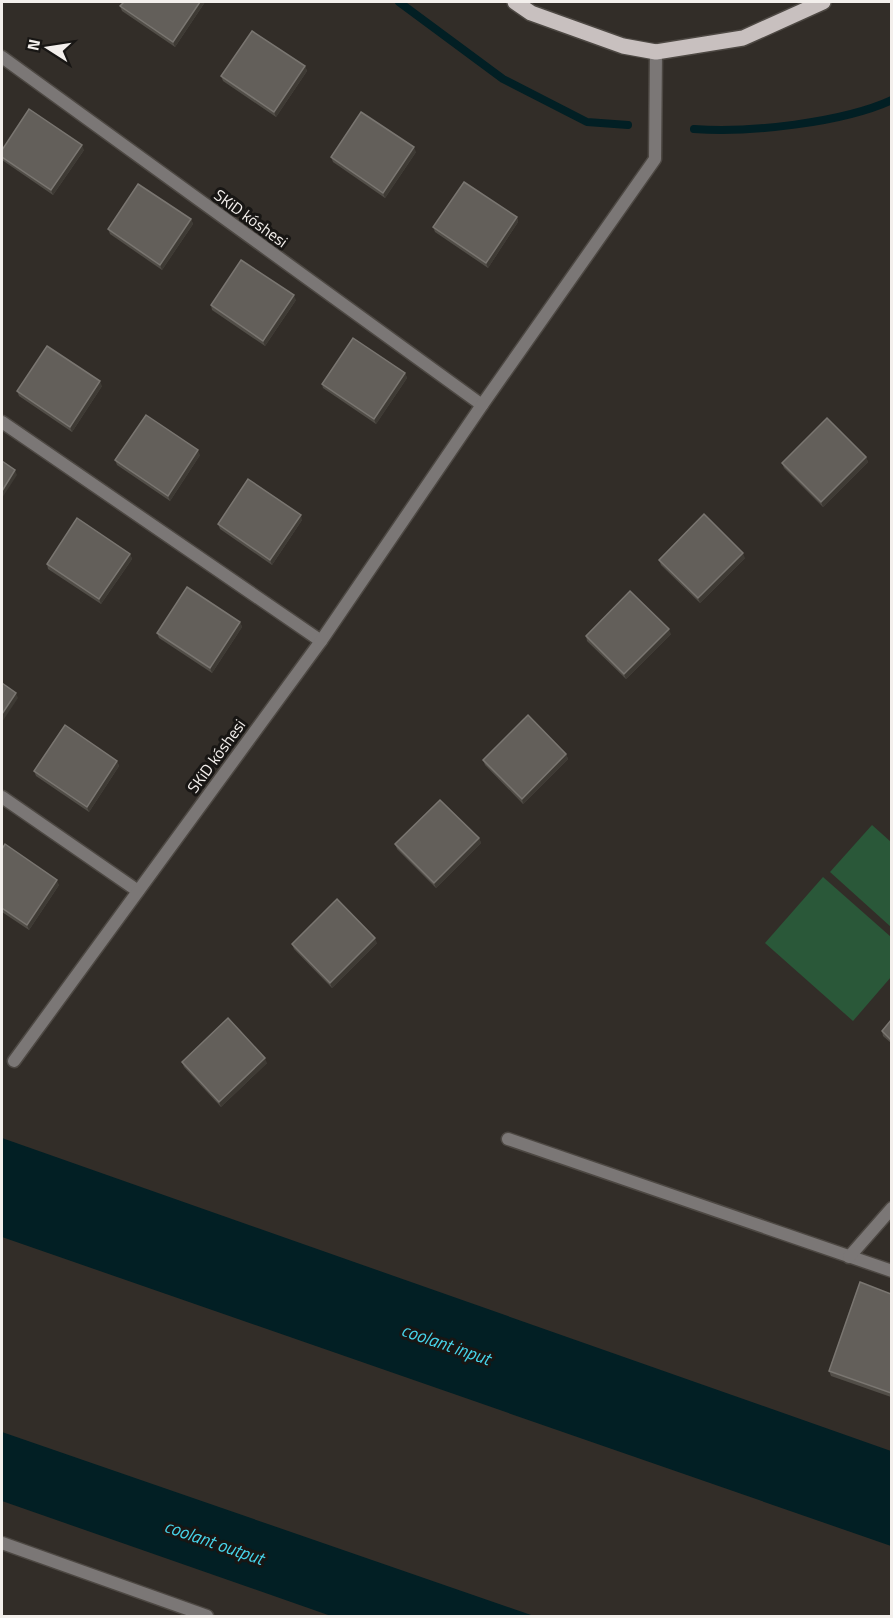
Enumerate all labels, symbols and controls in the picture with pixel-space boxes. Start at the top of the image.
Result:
north arrow [18,18,78,78]
text: N [20,37,46,53]
street label: SKiD kóshesi [209,183,293,253]
street label: SKiD kóshesi [181,714,251,798]
water label: coolant input [398,1316,496,1373]
water label: coolant output [161,1512,270,1572]

